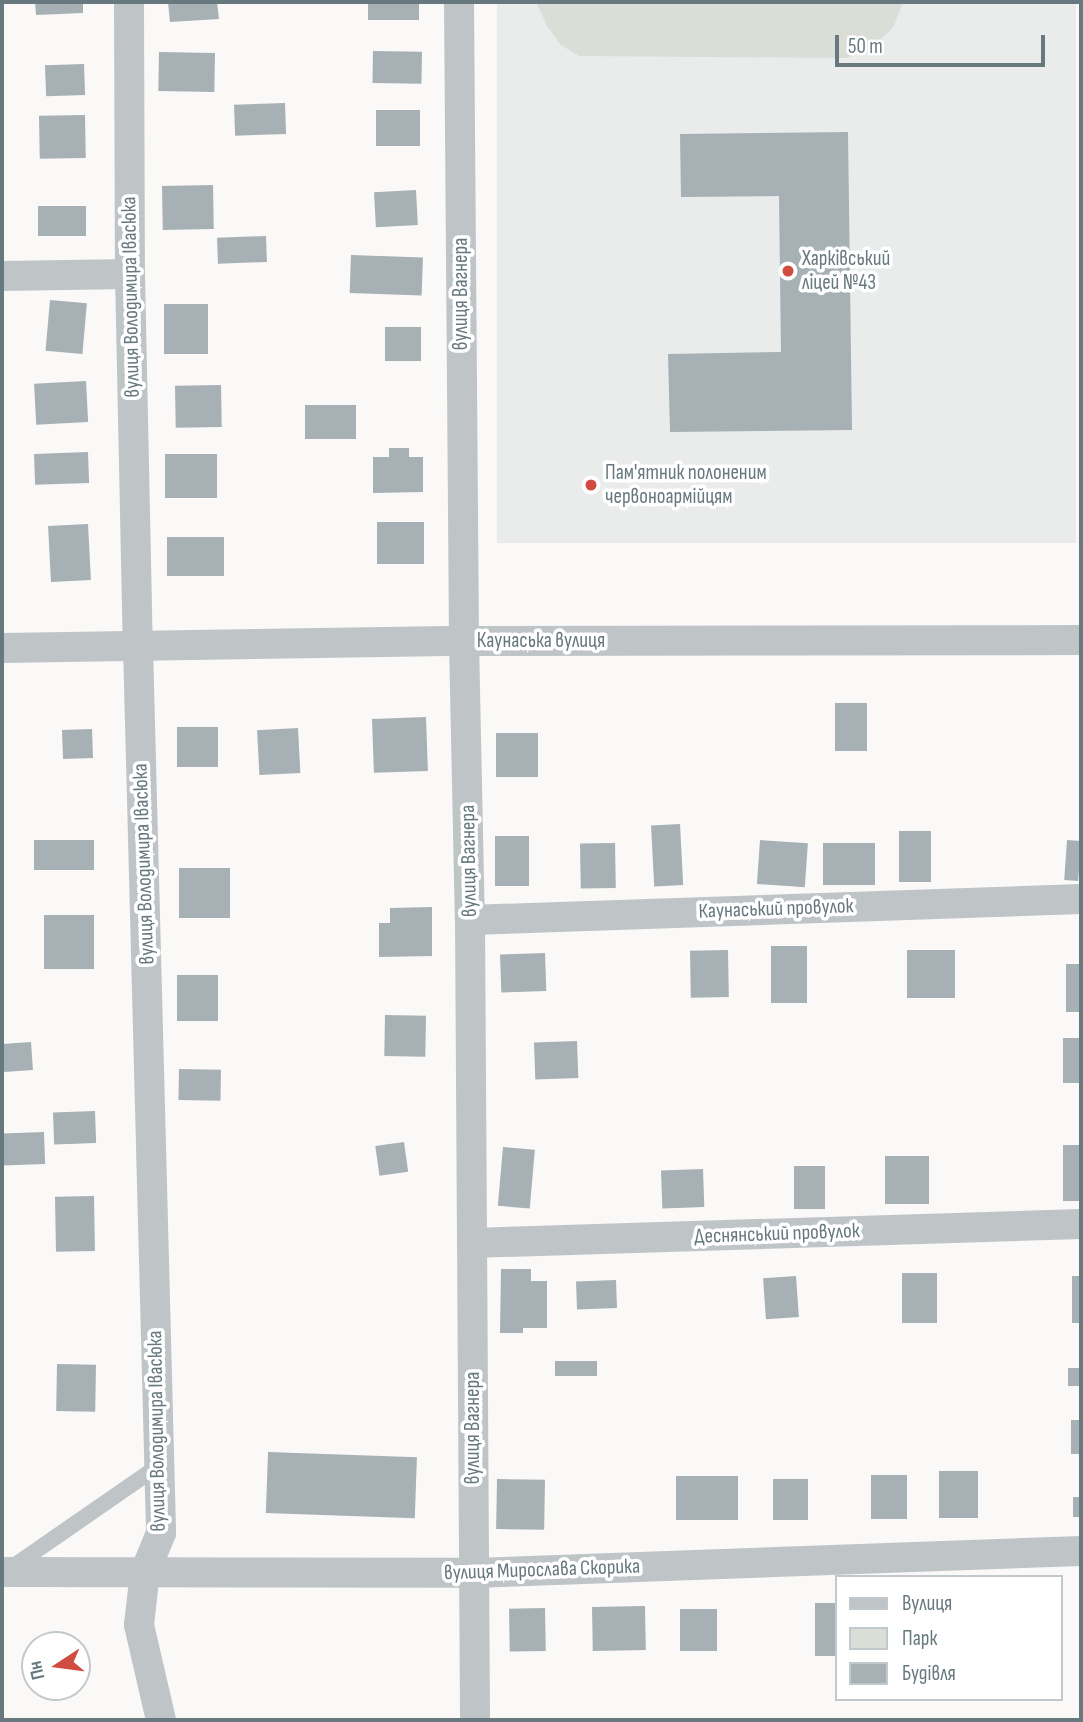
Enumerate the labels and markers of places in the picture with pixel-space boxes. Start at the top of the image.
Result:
place label: Харківський ліцей №43 [802,246,890,296]
marker: Харківський ліцей №43 [780,263,796,279]
place label: Пам'ятник полоненим червоноармійцям [605,460,767,510]
marker: Пам'ятник полоненим червоноармійцям [583,477,599,493]

